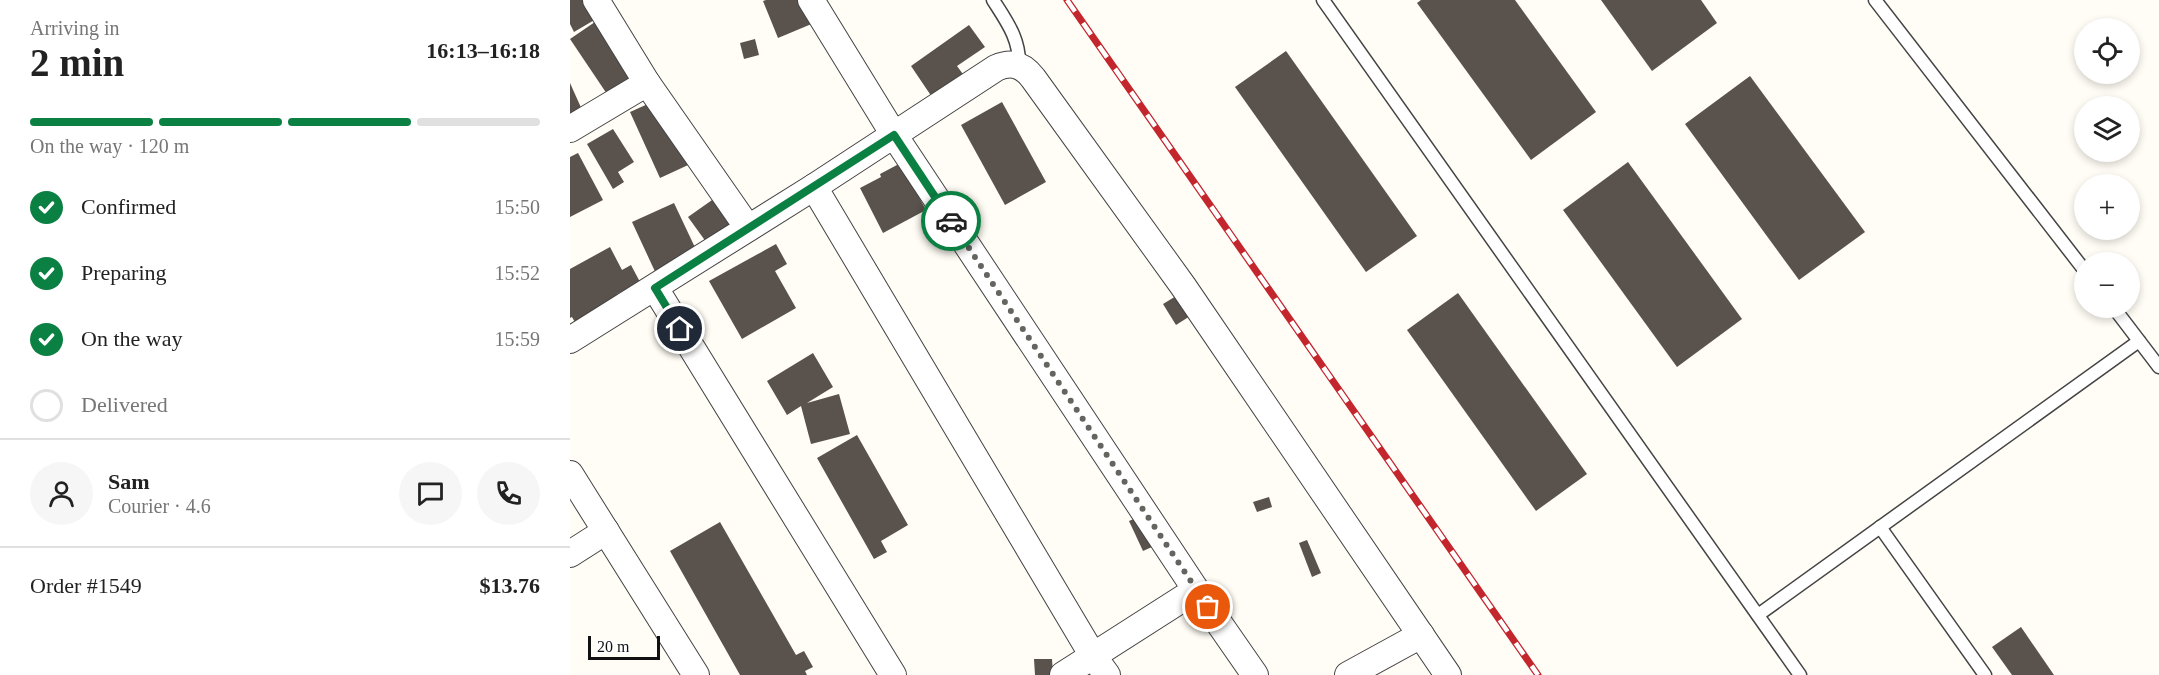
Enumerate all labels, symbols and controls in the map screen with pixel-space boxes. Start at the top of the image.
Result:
text: Arriving in [30,17,119,39]
map controls [2074,18,2140,318]
button: locate [2074,18,2140,84]
text: 16:13–16:18 [426,38,540,63]
text: 2 min [30,41,124,84]
button: layers [2074,96,2140,162]
text: On the way · 120 m [30,135,189,157]
button: + [2074,174,2140,240]
icon: check [30,191,63,224]
courier [921,191,981,251]
text: Confirmed [81,194,176,219]
text: 15:50 [494,196,540,218]
icon: car [935,205,968,238]
button: − [2074,252,2140,318]
icon: check [30,257,63,290]
text: Preparing [81,260,167,285]
text: 15:52 [494,262,540,284]
pin [654,303,705,354]
icon: home [663,312,696,345]
icon: check [30,323,63,356]
text: On the way [81,326,182,351]
text: 15:59 [494,328,540,350]
text: Delivered [81,392,168,417]
button: person [30,462,93,525]
button: chat [399,462,462,525]
button: phone [477,462,540,525]
text: Sam [108,469,150,494]
text: Courier · 4.6 [108,495,211,517]
text: Order #1549 [30,573,142,598]
text: $13.76 [480,573,540,598]
pin [1182,581,1233,632]
icon: bag [1191,590,1224,623]
scale bar [588,633,660,660]
text: 20 m [597,638,629,655]

